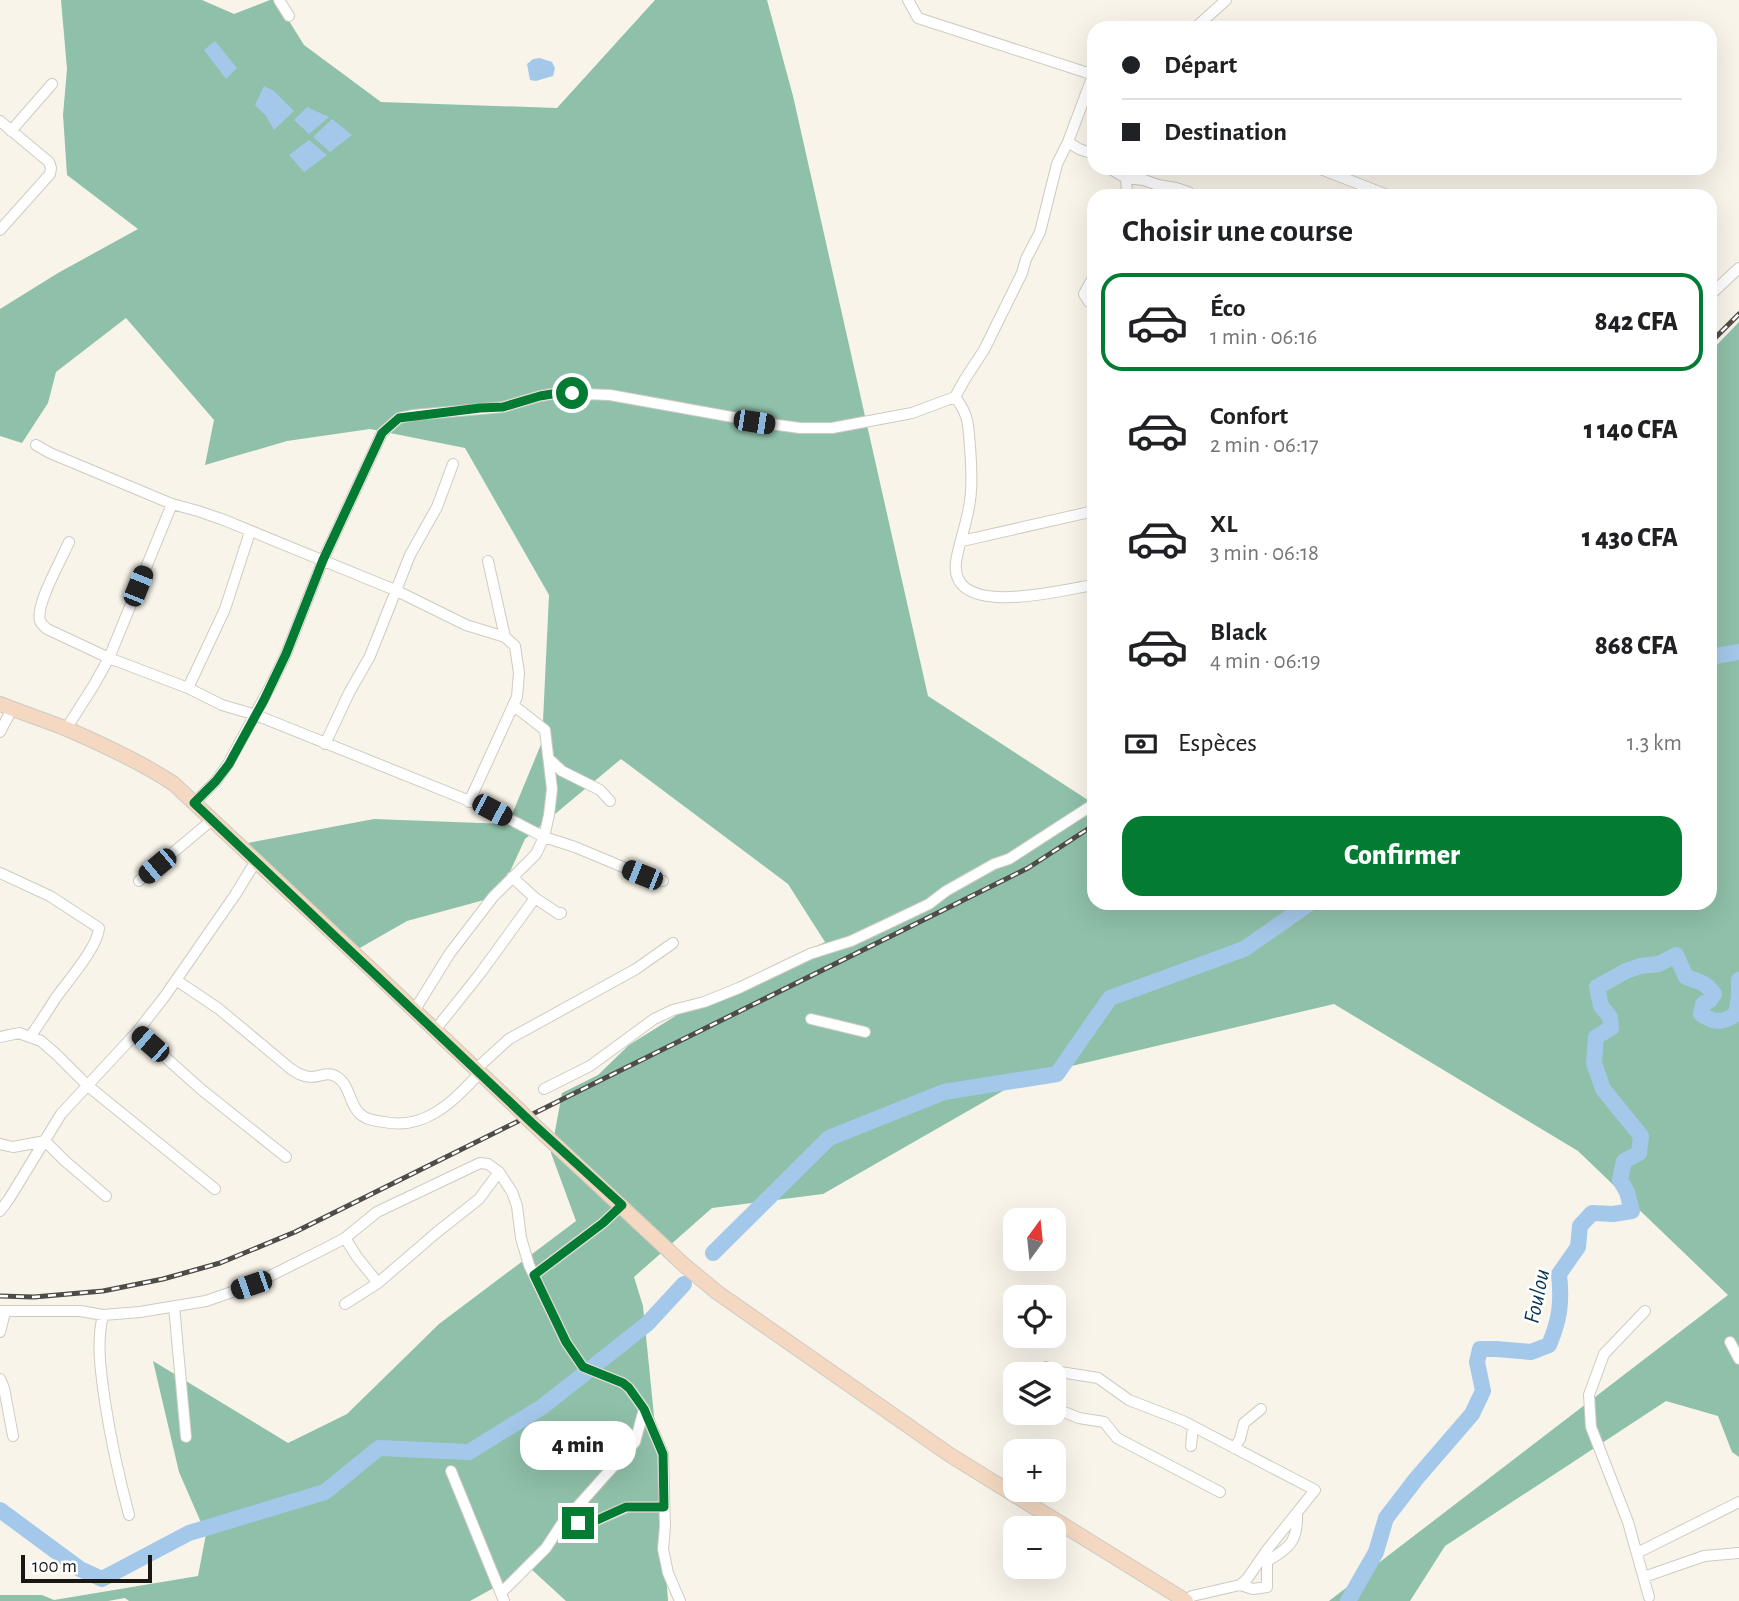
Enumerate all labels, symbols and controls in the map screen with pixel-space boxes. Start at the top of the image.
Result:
text: Départ [1164,52,1237,78]
text: Destination [1164,119,1287,145]
text: Choisir une course [1122,215,1353,247]
icon: car [1126,291,1189,354]
text: Éco [1210,295,1246,321]
text: 842 CFA [1595,309,1678,335]
text: 1 min · 06:16 [1210,326,1317,349]
route start [556,377,588,409]
icon: car [1126,399,1189,462]
text: Confort [1210,403,1288,429]
car [732,408,777,436]
text: 1 140 CFA [1584,417,1678,443]
text: 2 min · 06:17 [1210,434,1319,457]
icon: car [1126,507,1189,570]
text: XL [1210,511,1237,537]
text: 1 430 CFA [1582,525,1678,551]
text: 3 min · 06:18 [1210,542,1319,565]
car [121,563,156,609]
icon: car [1126,615,1189,678]
text: Black [1210,619,1267,645]
text: 868 CFA [1595,633,1678,659]
text: 4 min · 06:19 [1210,650,1321,673]
icon: cash [1122,725,1160,763]
text: Espèces [1178,730,1257,756]
text: 1.3 km [1627,732,1682,755]
car [469,791,516,829]
button: Confirmer [1122,816,1682,896]
car [135,844,180,888]
car [619,857,666,893]
car [128,1022,173,1066]
north arrow [1003,1208,1066,1270]
map controls [1003,1208,1066,1579]
water label: Foulou [1521,1267,1554,1326]
car [228,1268,275,1302]
button: locate [1003,1285,1066,1348]
button: layers [1003,1362,1066,1425]
callout: 4 min [520,1422,636,1470]
text: 4 min [552,1434,604,1457]
button: + [1003,1439,1066,1502]
route end [562,1507,594,1539]
button: − [1003,1516,1066,1579]
scale bar [21,1552,152,1584]
text: 100 m [32,1557,77,1576]

